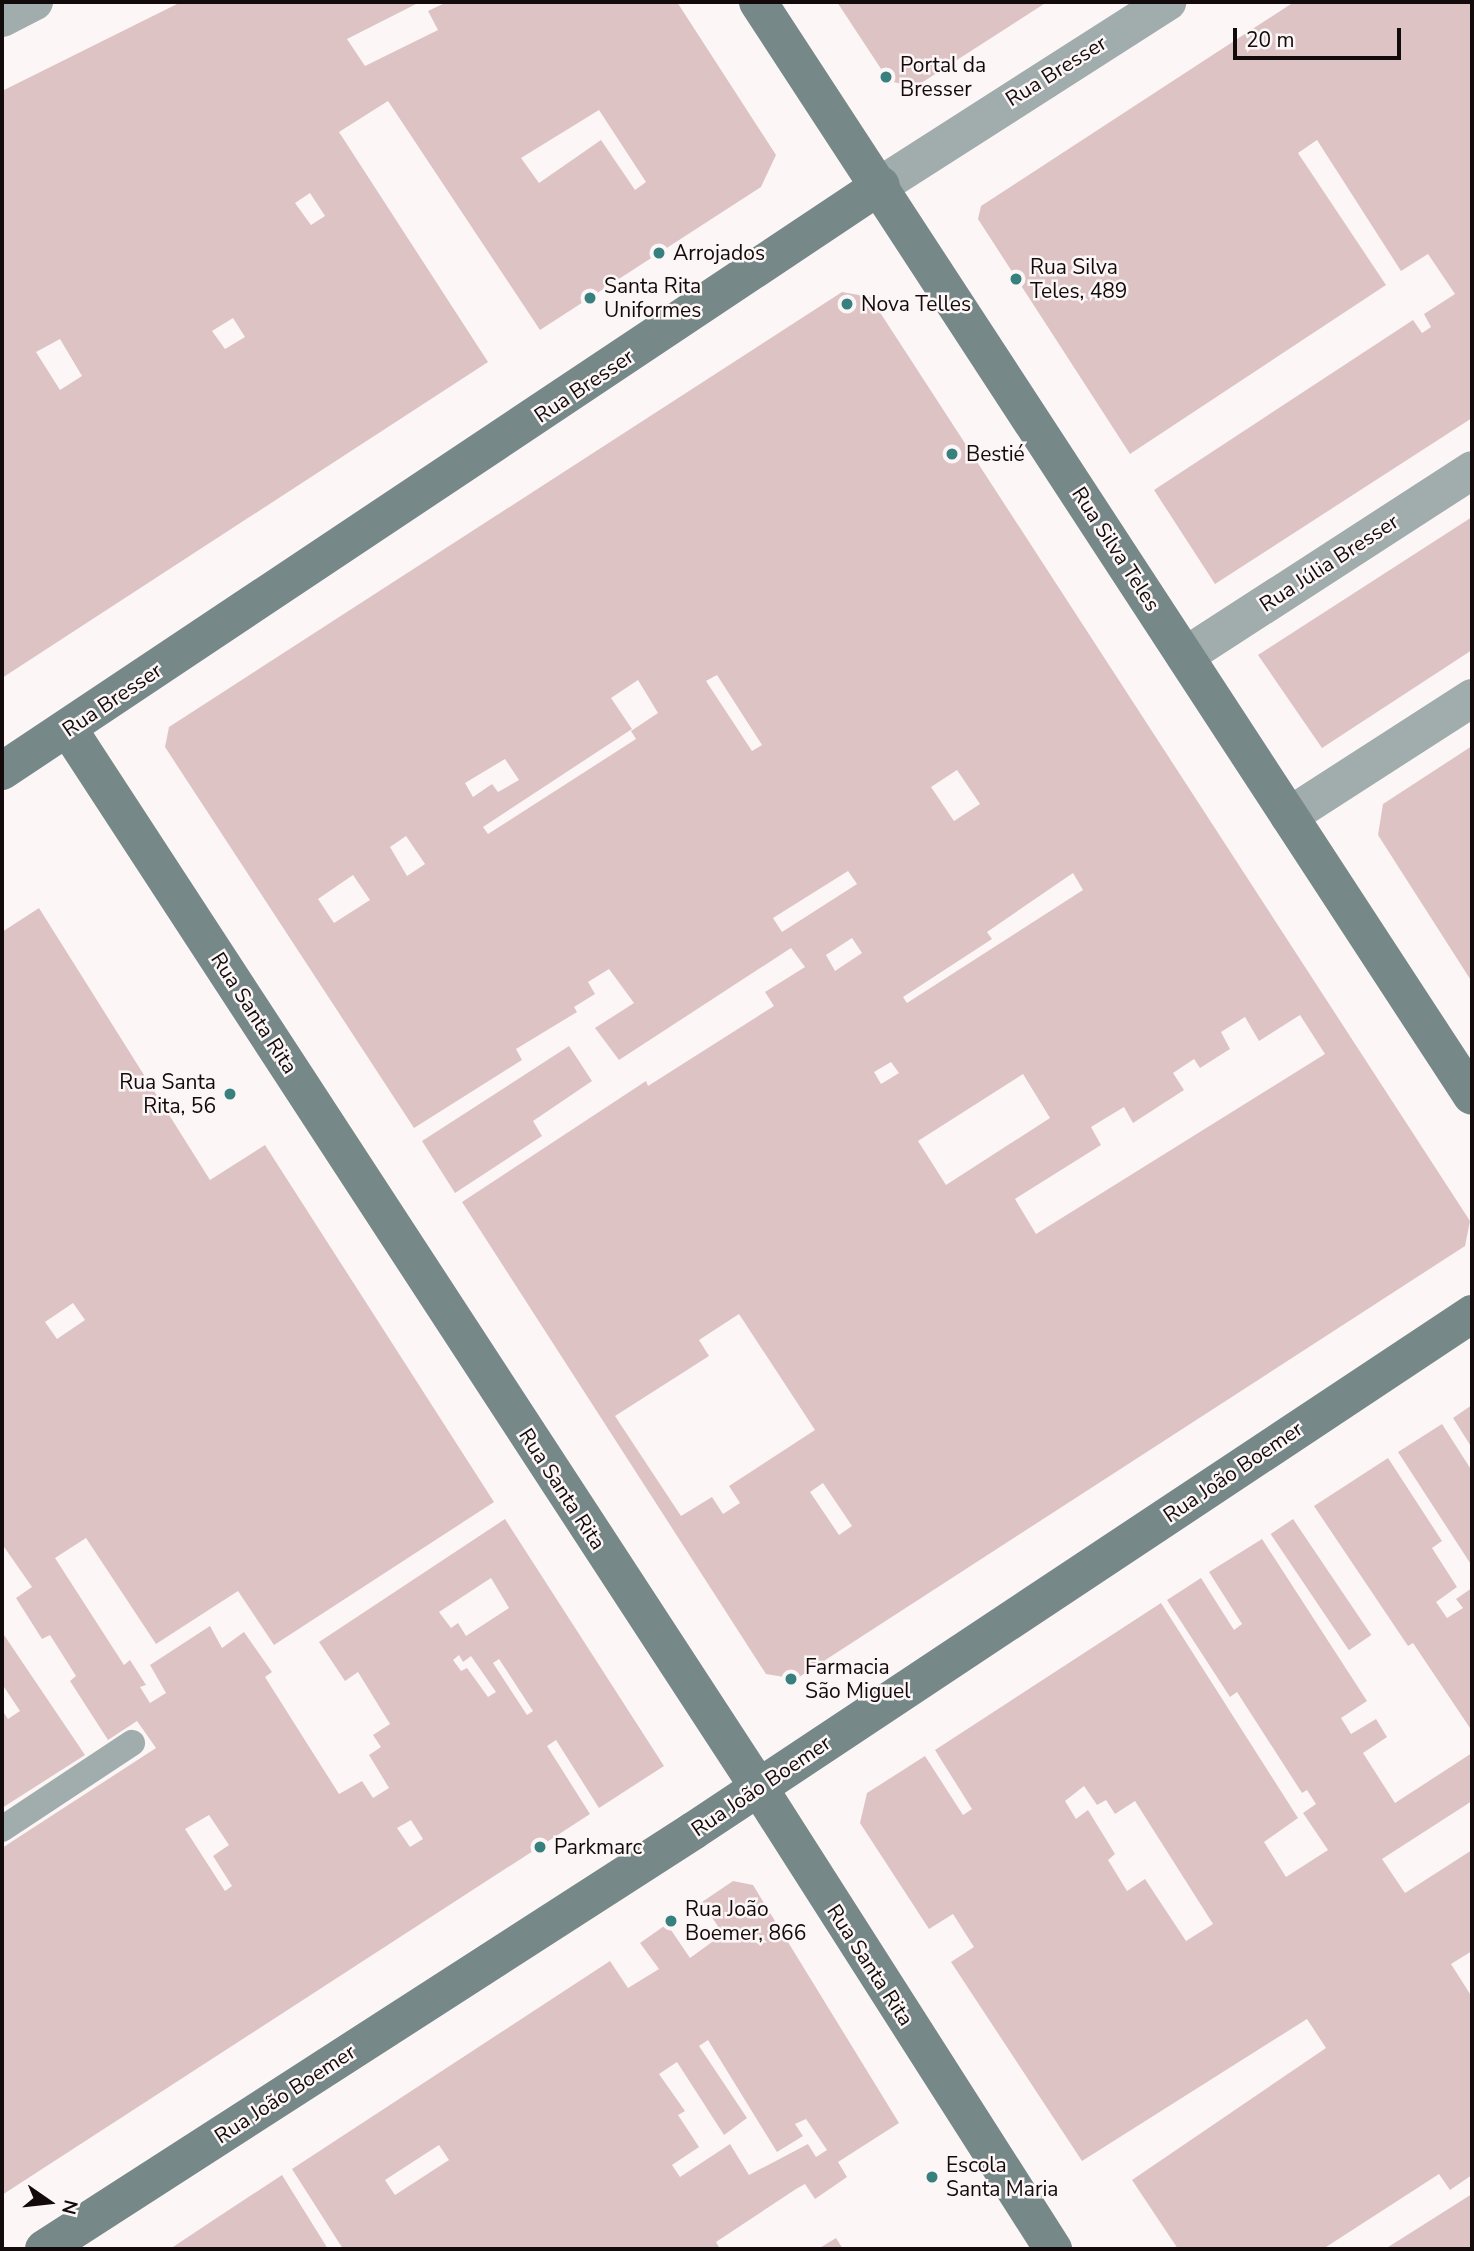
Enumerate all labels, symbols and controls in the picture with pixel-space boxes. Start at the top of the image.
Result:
scale bar [1236,14,1404,58]
text: 20 m [1246,26,1295,54]
street label: Rua Bresser [1001,30,1111,112]
place label: Portal da Bresser [900,52,986,102]
marker: Portal da Bresser [878,69,894,85]
place label: Arrojados [673,240,765,266]
marker: Arrojados [651,245,667,261]
place label: Rua Silva Teles, 489 [1030,254,1127,304]
marker: Rua Silva Teles, 489 [1008,271,1024,287]
place label: Santa Rita Uniformes [604,273,701,323]
marker: Santa Rita Uniformes [582,290,598,306]
place label: Nova Telles [861,291,971,317]
marker: Nova Telles [839,296,855,312]
street label: Rua Bresser [530,344,638,428]
place label: Bestié [966,441,1025,467]
marker: Bestié [944,446,960,462]
street label: Rua Silva Teles [1067,482,1165,616]
street label: Rua Júlia Bresser [1255,509,1403,617]
street label: Rua Bresser [58,658,166,742]
street label: Rua Santa Rita [205,948,303,1078]
place label: Rua Santa Rita, 56 [119,1069,216,1119]
marker: Rua Santa Rita, 56 [222,1086,238,1102]
street label: Rua João Boemer [1158,1416,1308,1528]
street label: Rua Santa Rita [513,1424,611,1554]
place label: Farmacia São Miguel [805,1654,910,1704]
marker: Farmacia São Miguel [783,1671,799,1687]
street label: Rua João Boemer [686,1730,836,1842]
place label: Parkmarc [554,1834,642,1860]
marker: Parkmarc [532,1839,548,1855]
place label: Rua João Boemer, 866 [685,1896,806,1946]
street label: Rua Santa Rita [821,1900,919,2030]
marker: Rua João Boemer, 866 [663,1913,679,1929]
street label: Rua João Boemer [210,2039,360,2149]
place label: Escola Santa Maria [946,2152,1058,2202]
north arrow [14,2167,84,2237]
marker: Escola Santa Maria [924,2169,940,2185]
text: N [55,2197,84,2217]

